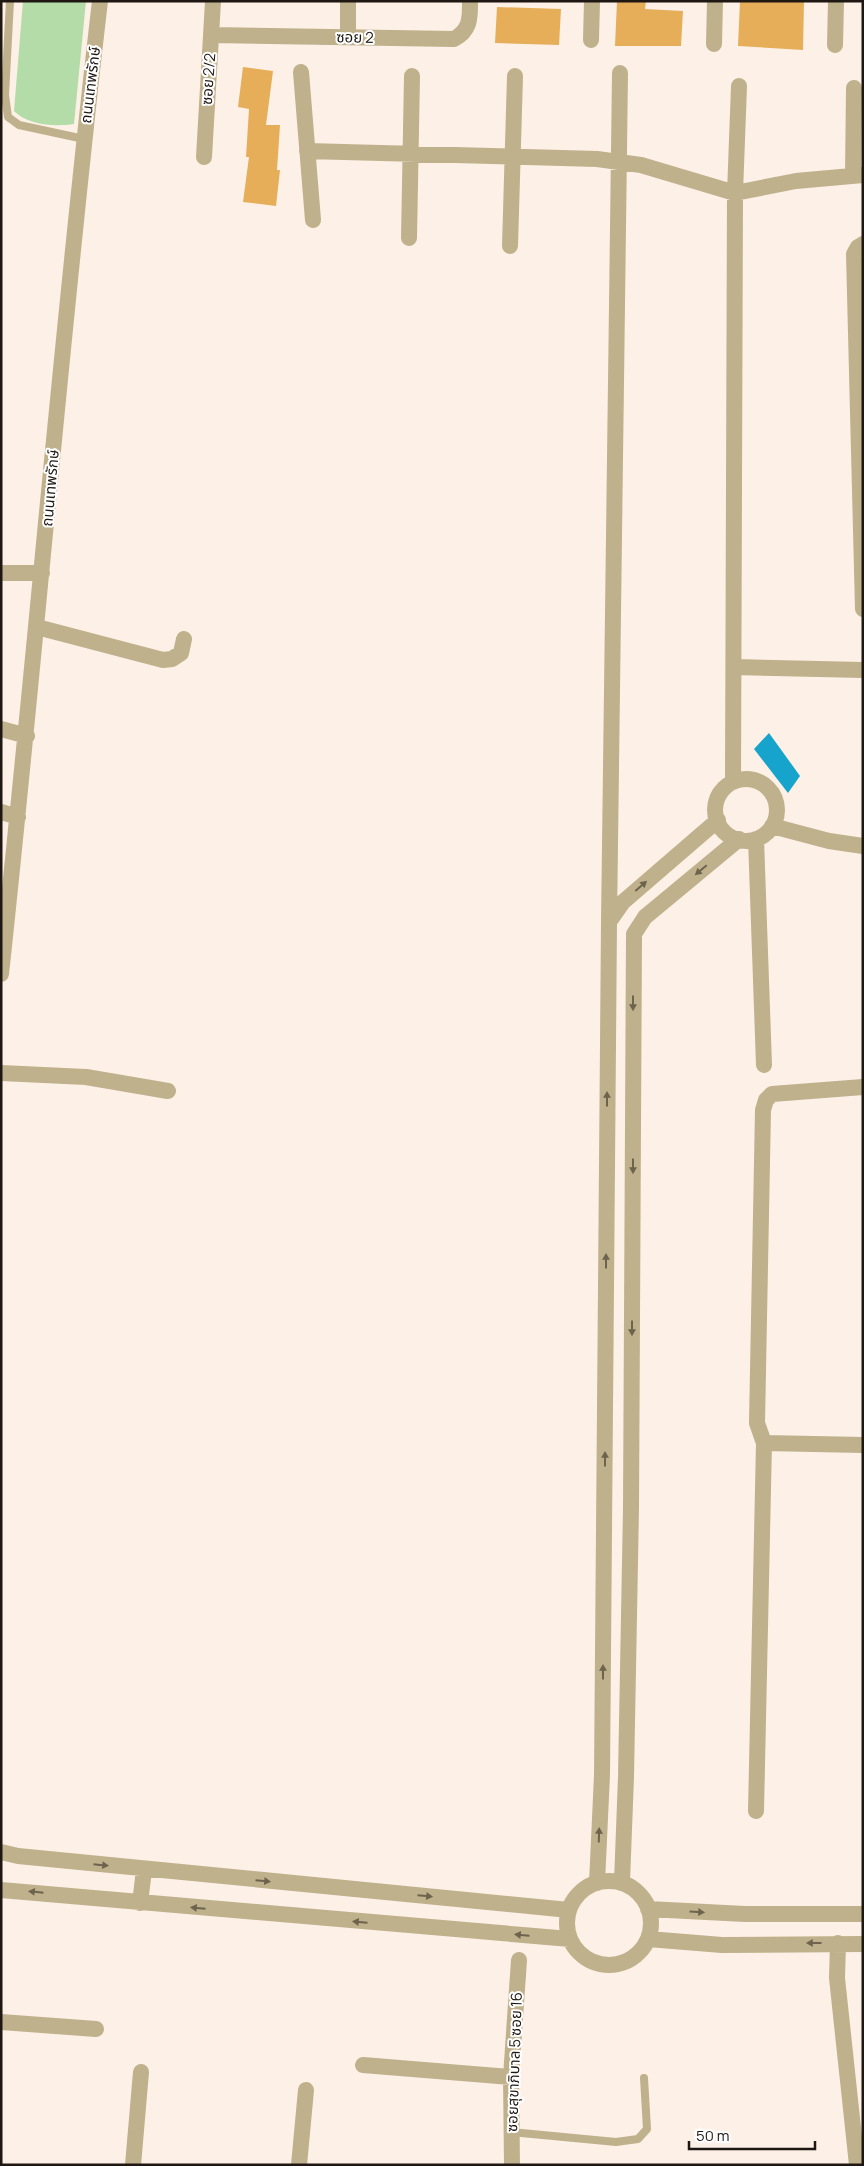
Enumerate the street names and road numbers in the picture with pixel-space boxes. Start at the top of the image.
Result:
street label: ซอย 2 [336,26,374,48]
street label: ถนนเทพรักษ์ [75,45,105,125]
street label: ซอย 2/2 [196,52,220,106]
street label: ถนนเทพรักษ์ [36,448,64,527]
street label: ซอยสุขาภิบาล 5 ซอย 16 [501,1992,527,2132]

